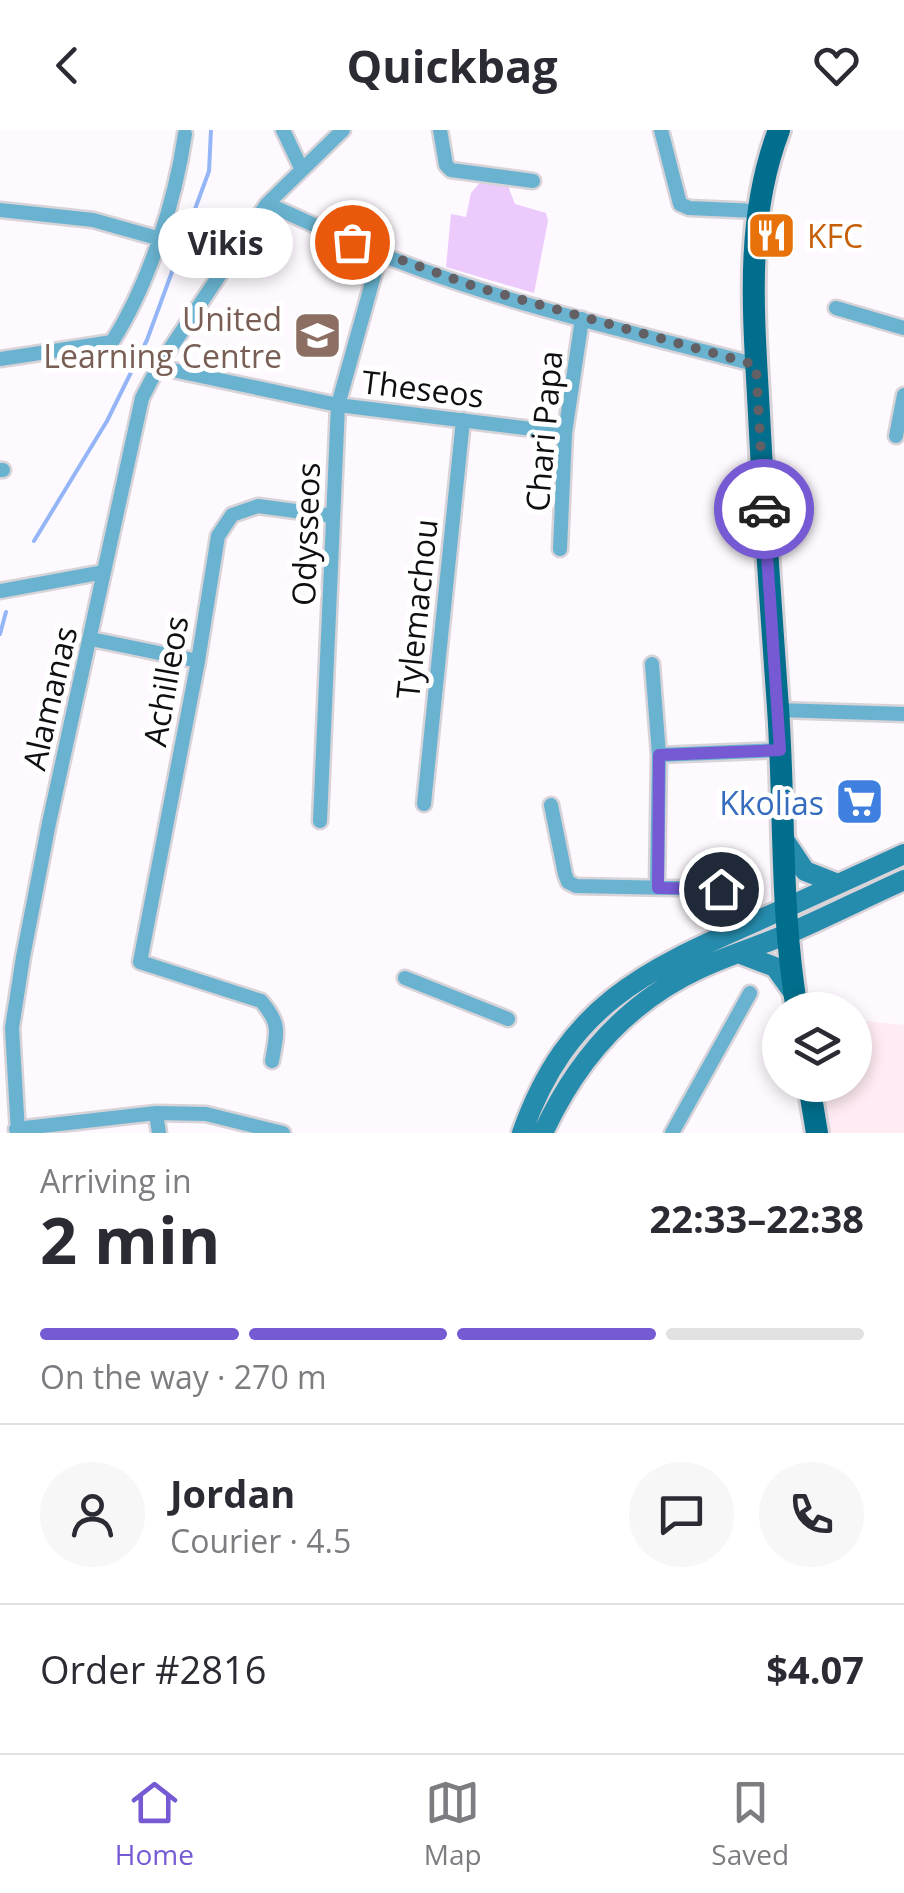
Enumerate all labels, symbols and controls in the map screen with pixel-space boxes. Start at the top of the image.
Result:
text: Quickbag [346,35,558,96]
icon: back [40,38,95,93]
icon: heart [809,38,864,93]
pin [310,200,395,285]
callout: Vikis [157,207,292,277]
restaurant icon: KFC [746,209,798,261]
place label: KFC [807,214,863,257]
icon: bag [325,215,380,270]
text: Vikis [187,221,264,264]
place label: United Learning Centre [43,297,282,377]
school or university icon: United Learning Centre [291,310,343,362]
street label: Chari Papa [515,349,571,513]
street label: Theseos [359,359,487,417]
courier [714,459,814,559]
street label: Odysseos [281,462,329,606]
icon: car [737,482,792,537]
street label: Tylemachou [385,517,447,701]
street label: Achilleos [132,612,198,750]
street label: Alamanas [12,622,86,774]
supermarket icon: Kkolias [833,776,885,828]
place label: Kkolias [719,781,824,824]
pin [679,847,764,932]
icon: home [694,862,749,917]
map controls [762,992,872,1102]
button: layers [762,992,872,1102]
text: Arriving in [40,1159,192,1202]
text: 22:33–22:38 [650,1192,864,1244]
text: 2 min [40,1195,220,1283]
text: On the way · 270 m [40,1355,327,1398]
button: person [40,1462,145,1567]
button: chat [629,1462,734,1567]
button: phone [759,1462,864,1567]
text: Jordan [170,1467,295,1519]
text: Courier · 4.5 [170,1519,351,1562]
text: Order #2816 [40,1643,267,1695]
text: $4.07 [766,1643,864,1695]
tab: Home [115,1775,194,1873]
tab: Map [424,1775,482,1873]
tab: Saved [711,1775,789,1873]

